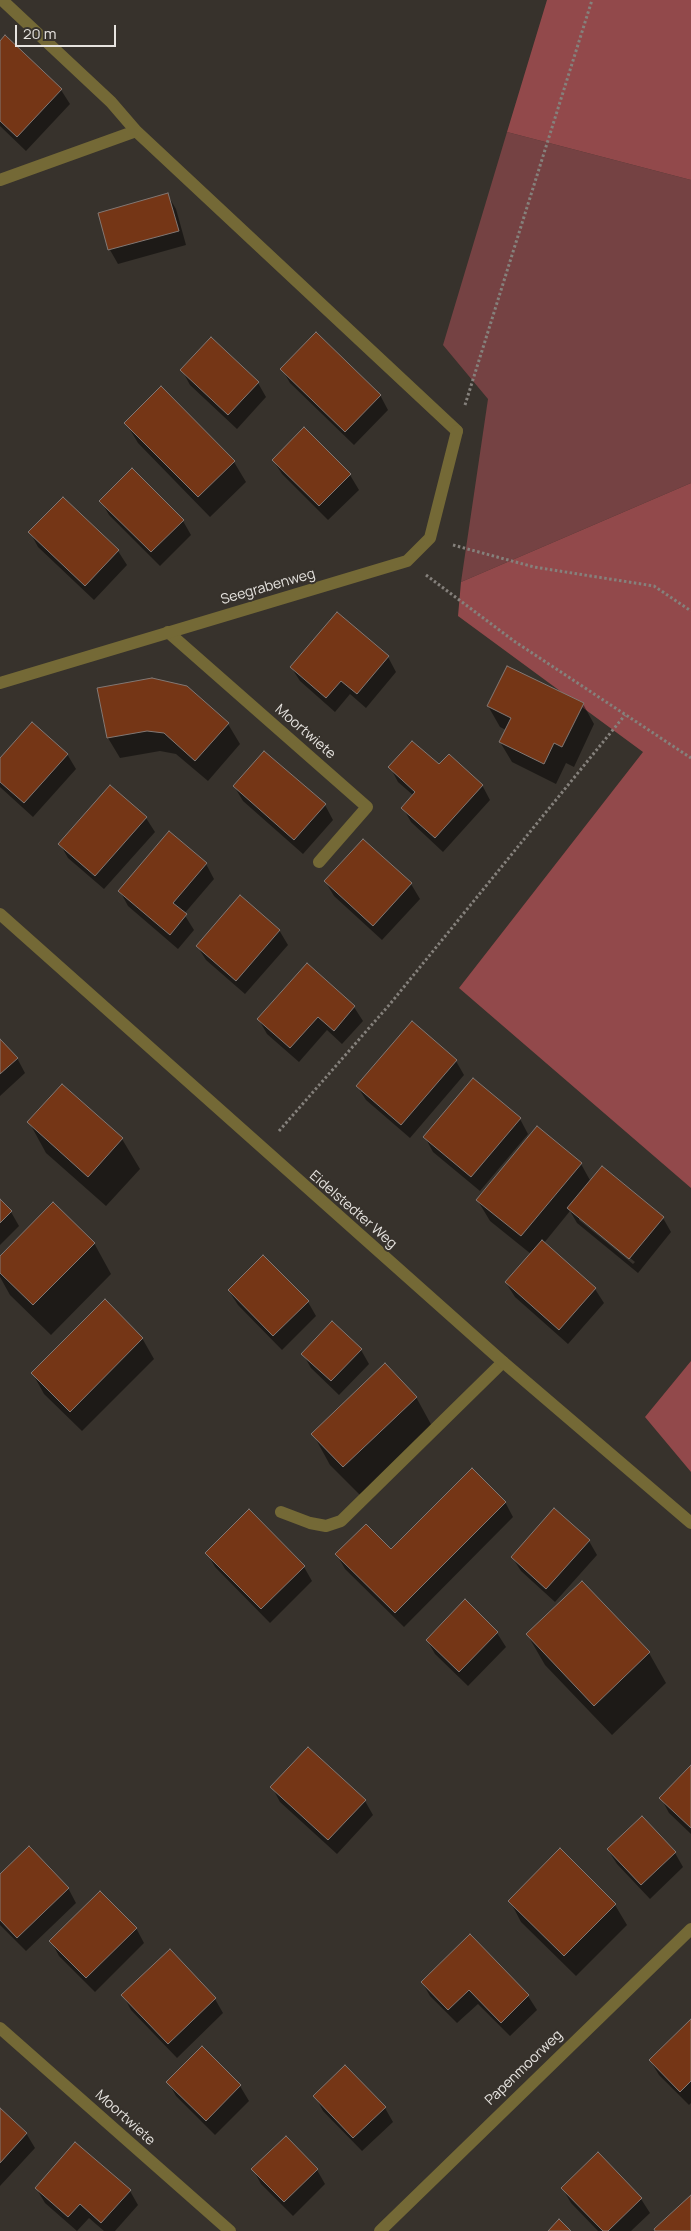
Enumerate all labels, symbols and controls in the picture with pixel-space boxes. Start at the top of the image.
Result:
scale bar [18,15,119,47]
text: 20 m [23,23,56,44]
street label: Seegrabenweg [219,566,317,608]
street label: Moortwiete [271,701,339,763]
street label: Eidelstedter Weg [306,1167,400,1253]
street label: Papenmoorweg [482,2027,566,2109]
street label: Moortwiete [92,2087,158,2149]

